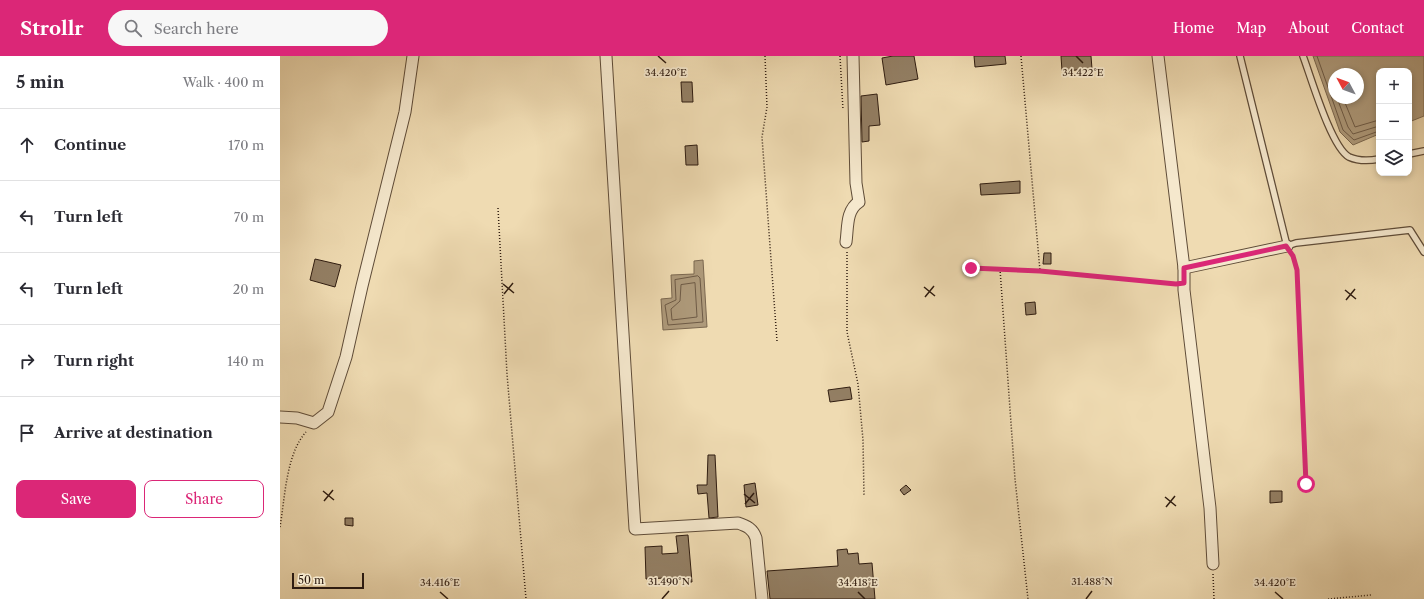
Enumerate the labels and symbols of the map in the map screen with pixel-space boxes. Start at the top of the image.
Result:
text: 34.420°E [645,66,687,79]
text: 34.422°E [1062,66,1104,79]
north arrow [1328,68,1364,104]
route end [962,259,980,277]
route start [1297,475,1315,493]
scale bar [292,571,364,590]
text: 31.490°N [648,575,690,588]
text: 31.488°N [1071,575,1113,588]
text: 34.416°E [420,576,460,589]
text: 34.418°E [838,576,878,589]
text: 34.420°E [1254,576,1296,589]

